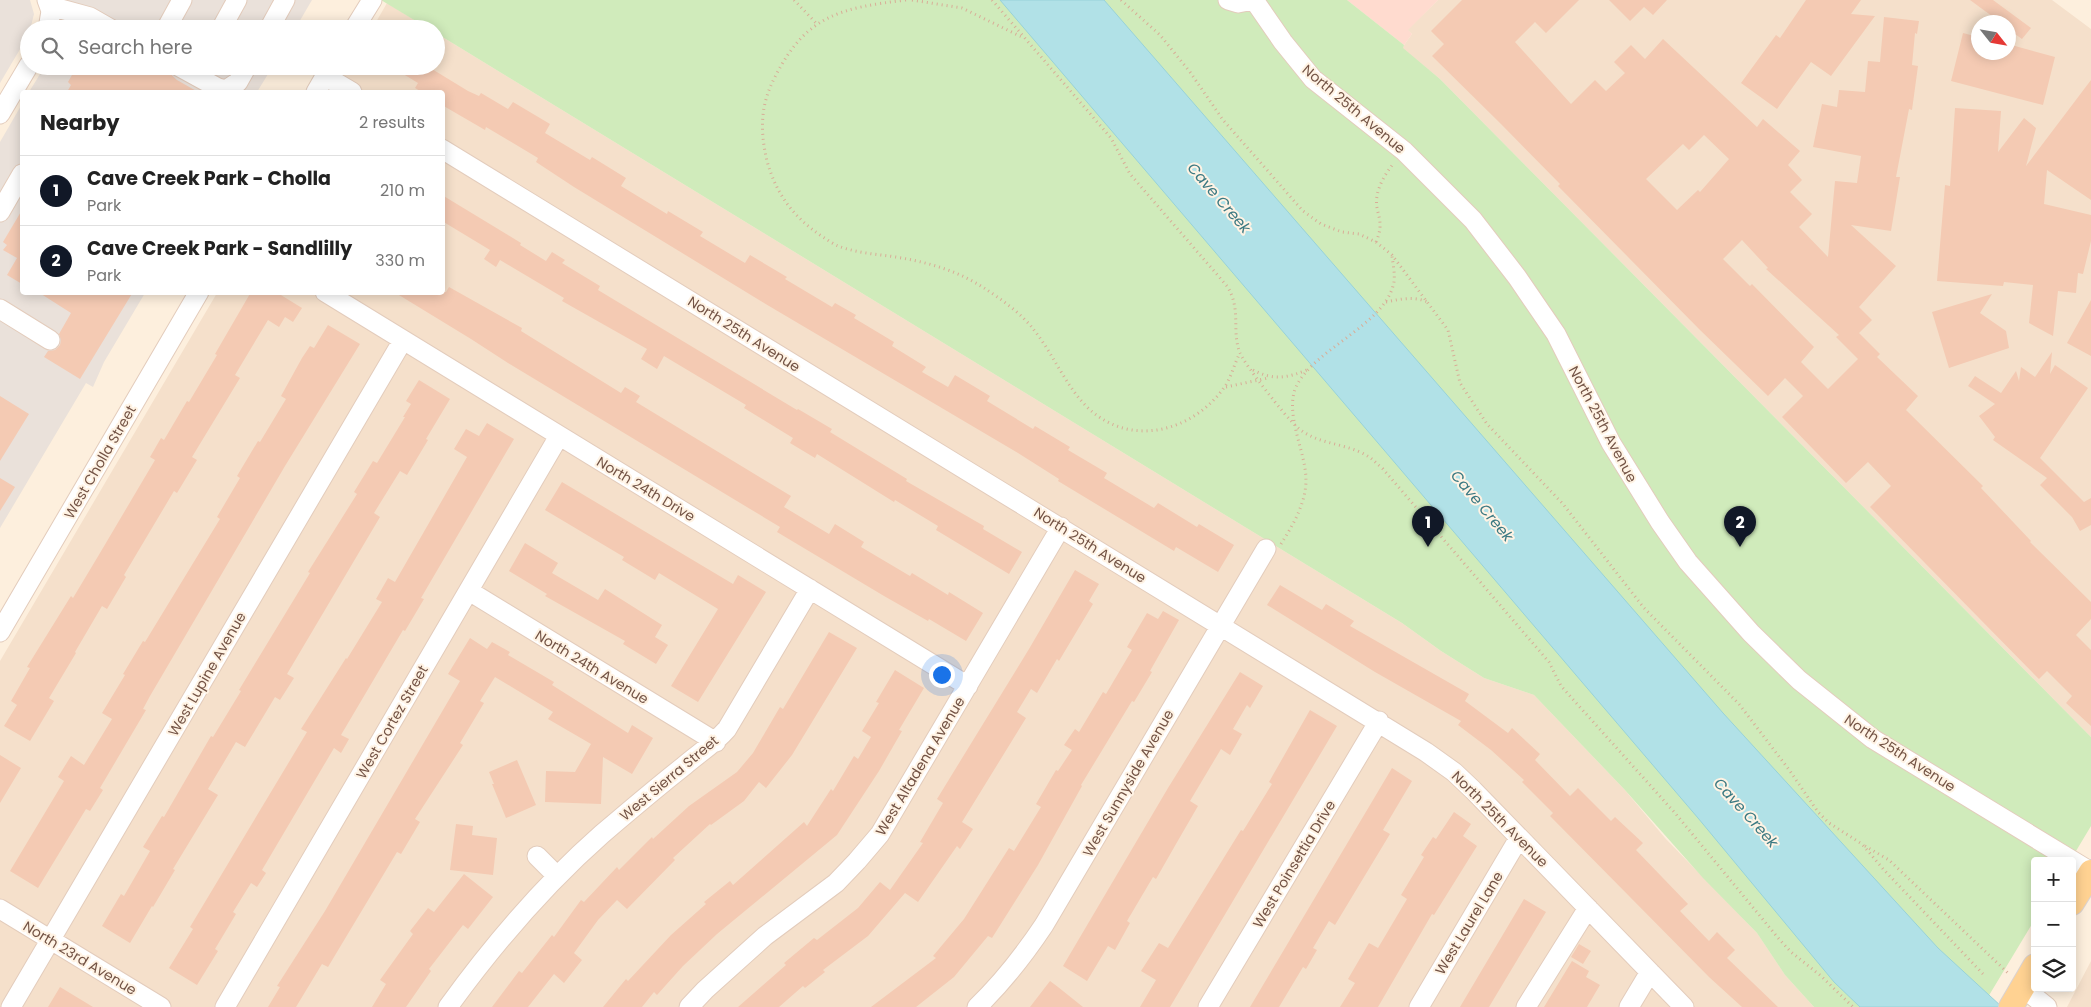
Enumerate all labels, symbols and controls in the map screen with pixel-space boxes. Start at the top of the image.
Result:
north arrow [1971,15,2016,60]
search box [20,20,445,75]
icon: search [38,34,66,62]
text: Search here [78,34,192,61]
street label: North 25th Avenue [1298,60,1410,158]
text: Nearby [40,108,120,137]
text: 2 results [359,111,425,134]
water label: Cave Creek [1183,158,1257,239]
text: Cave Creek Park - Cholla [87,165,331,192]
text: 1 [53,179,59,202]
text: 210 m [380,179,425,202]
text: Park [87,194,121,217]
text: Cave Creek Park - Sandlilly [87,235,352,262]
text: 2 [51,249,61,272]
text: 330 m [375,249,425,272]
text: Park [87,264,121,287]
street label: North 25th Avenue [684,291,804,377]
street label: North 25th Avenue [1564,362,1642,486]
street label: West Cholla Street [59,401,141,523]
street label: North 24th Drive [593,452,699,526]
water label: Cave Creek [1446,465,1519,547]
street label: North 25th Avenue [1030,502,1150,588]
pin: 1 [1412,506,1444,547]
pin: 2 [1724,506,1756,547]
street label: West Lupine Avenue [163,608,251,740]
street label: North 24th Avenue [532,625,653,709]
street label: West Cortez Street [351,661,433,783]
your location [929,662,955,688]
street label: West Altadena Avenue [871,693,970,839]
street label: West Sunnyside Avenue [1078,706,1178,860]
street label: North 25th Avenue [1840,709,1960,797]
street label: West Sierra Street [615,731,723,825]
street label: North 25th Avenue [1447,766,1553,872]
water label: Cave Creek [1709,773,1784,853]
street label: West Poinsettia Drive [1248,796,1340,932]
map controls [2031,857,2076,992]
button: + [2031,857,2076,902]
street label: West Laurel Lane [1430,867,1508,978]
button: − [2031,902,2076,947]
street label: North 23rd Avenue [20,916,141,1000]
button: layers [2031,947,2076,992]

